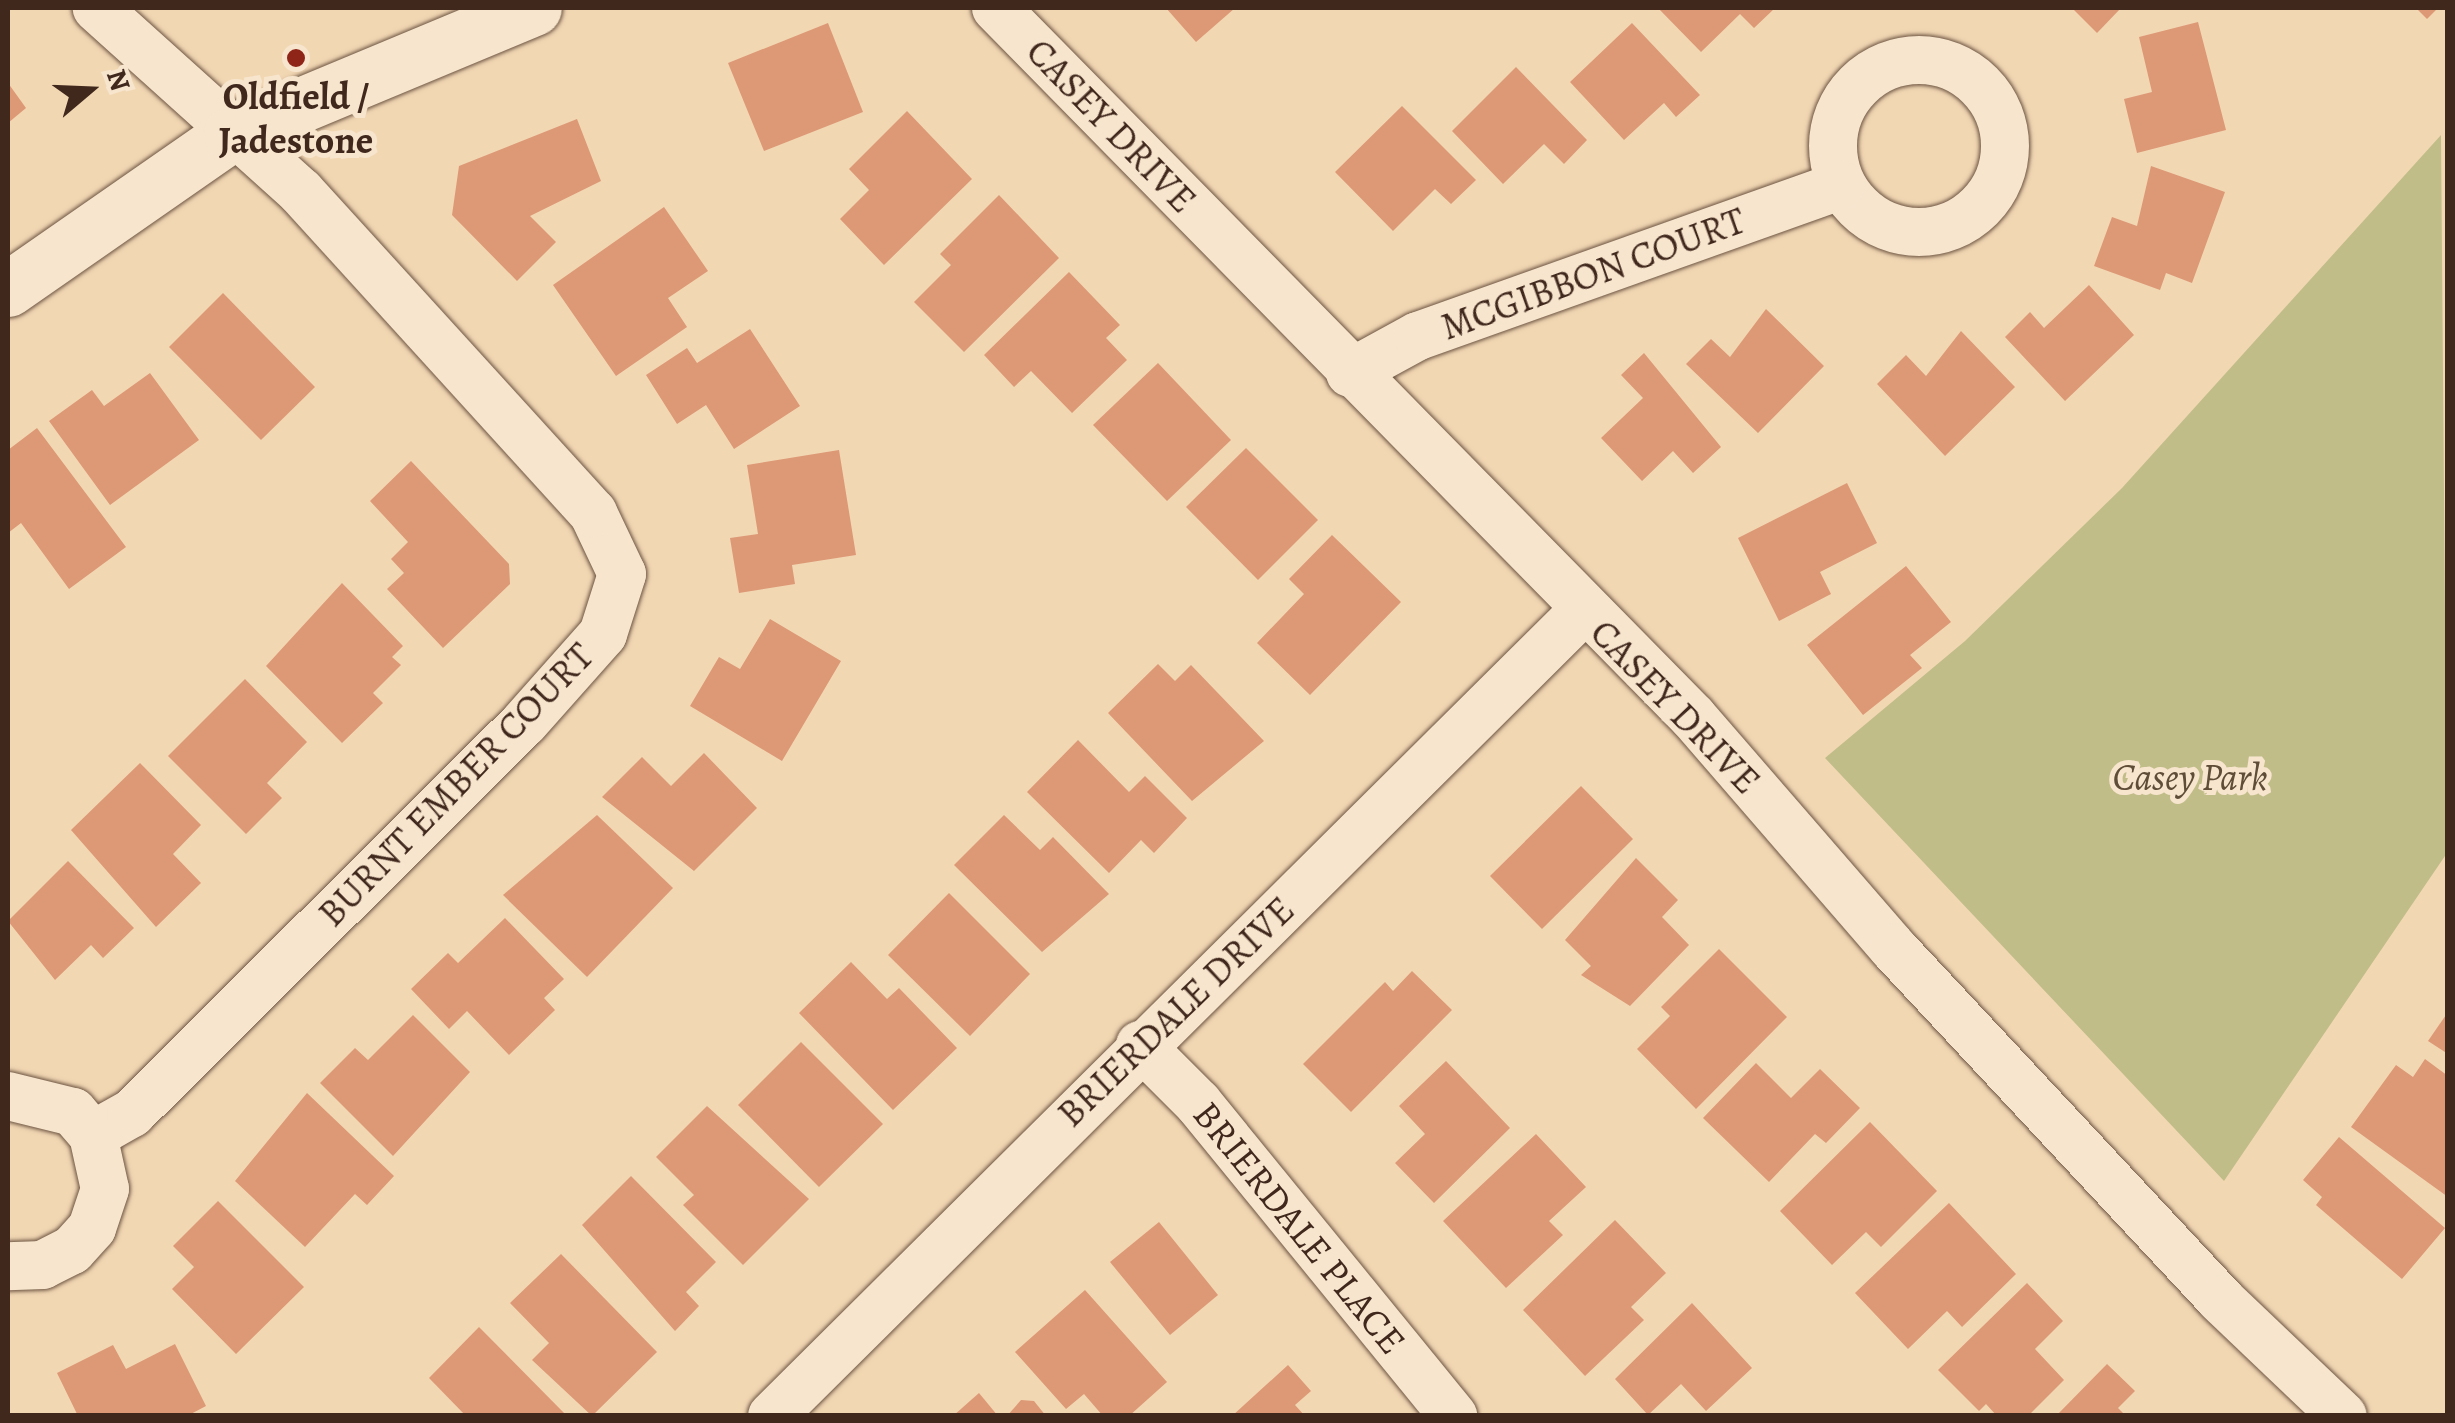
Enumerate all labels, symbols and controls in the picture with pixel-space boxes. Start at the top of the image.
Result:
street label: CASEY DRIVE [1017,29,1205,223]
north arrow [40,40,140,140]
marker: Oldfield / Jadestone [285,47,307,69]
text: N [97,64,140,96]
place label: Oldfield / Jadestone [219,74,373,163]
street label: MCGIBBON COURT [1435,198,1751,350]
street label: CASEY DRIVE [1581,610,1769,804]
street label: BURNT EMBER COURT [309,634,603,936]
park label: Casey Park [2112,755,2268,801]
street label: BRIERDALE DRIVE [1048,887,1304,1137]
street label: BRIERDALE PLACE [1183,1093,1415,1363]

